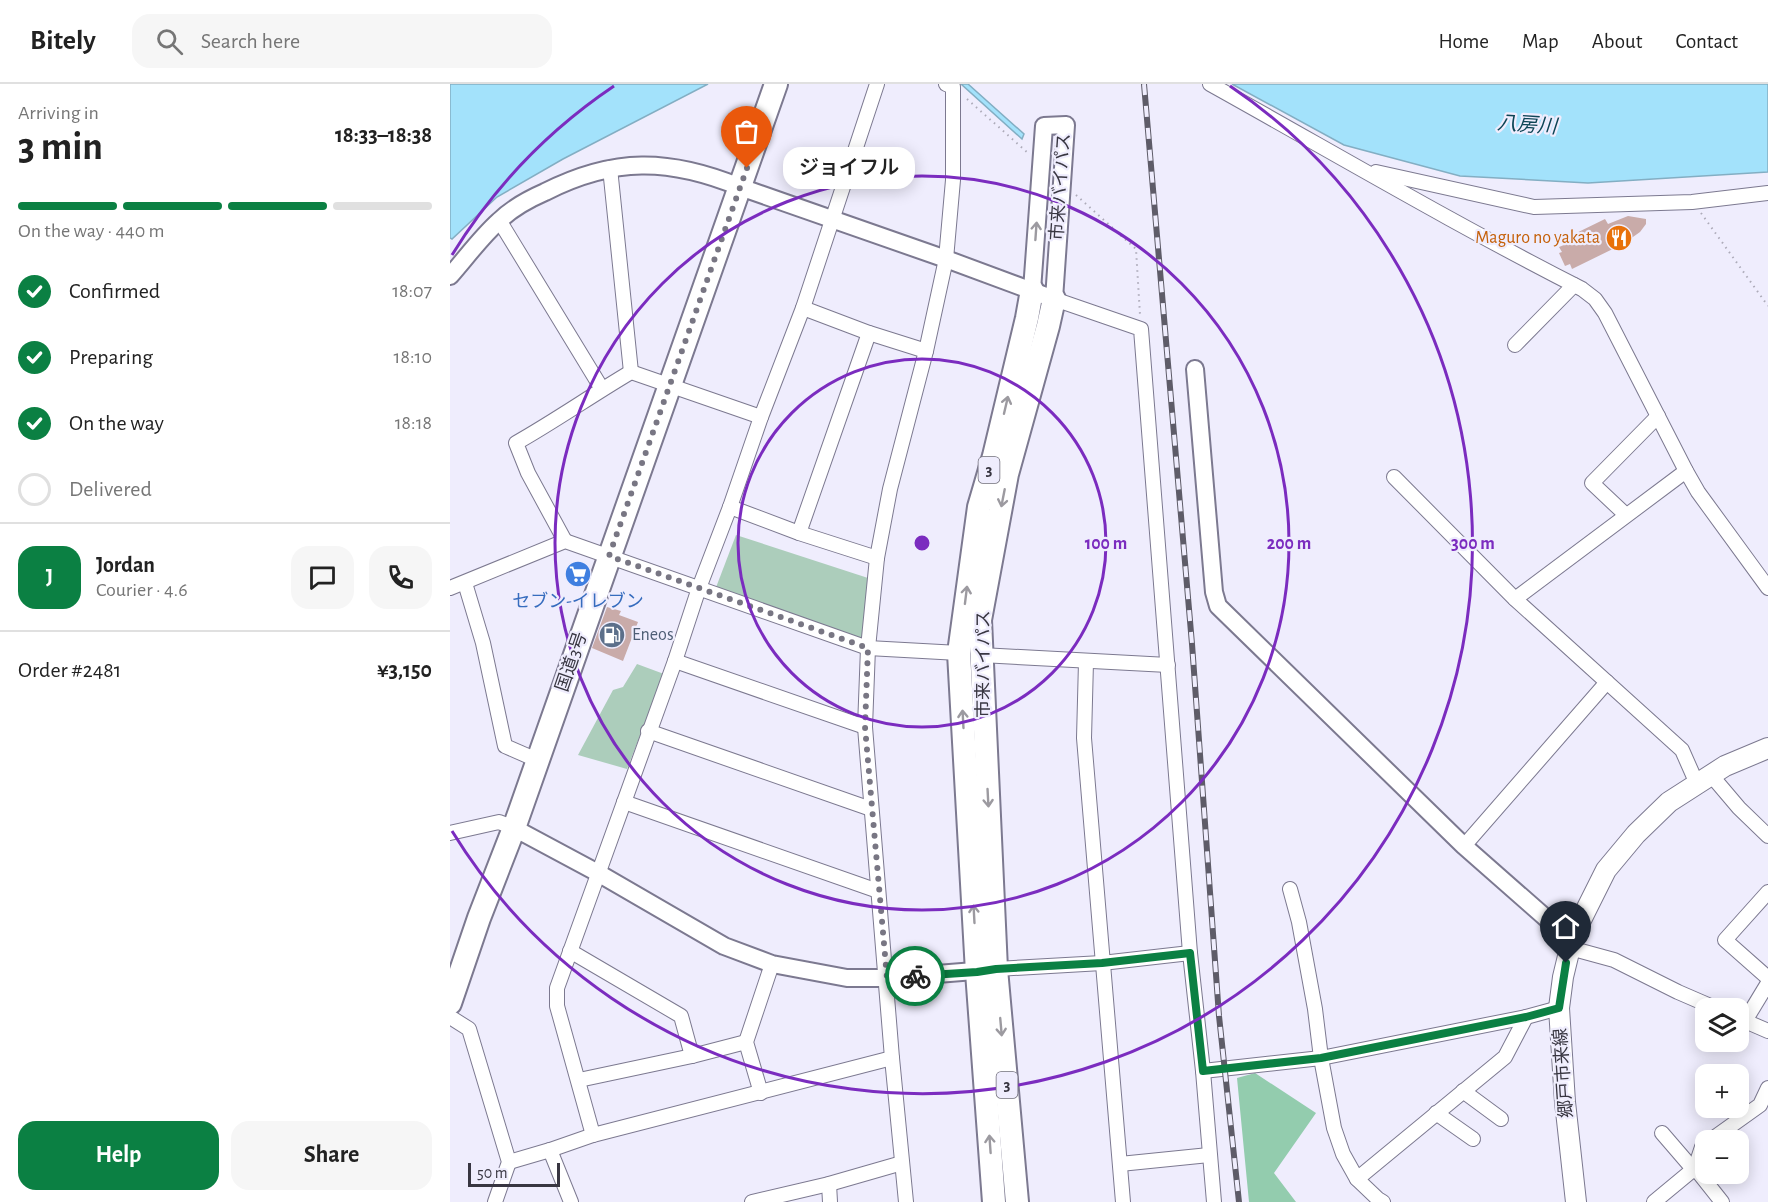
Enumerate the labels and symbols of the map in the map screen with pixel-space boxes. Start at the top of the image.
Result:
pin [721,106,772,168]
water label: 八房川 [1496,113,1560,137]
street label: 市来バイパス [1047,133,1074,241]
callout: ジョイフル [783,147,915,189]
one-way arrow [1031,222,1042,242]
restaurant icon: Maguro no yakata [1604,223,1634,253]
place label: Maguro no yakata [1475,229,1600,247]
one-way arrow [1001,395,1012,415]
road number: 3 [978,457,1000,483]
one-way arrow [997,488,1008,507]
centre of rings [912,533,932,553]
text: 100 m [1085,535,1127,553]
text: 200 m [1267,535,1311,553]
text: 300 m [1451,535,1495,553]
supermarket icon: セブン-イレブン [563,559,593,589]
one-way arrow [961,586,972,606]
place label: セブン-イレブン [512,591,644,611]
street label: 市来バイパス [974,610,993,718]
fuel station icon: Eneos [597,620,627,650]
place label: Eneos [632,626,674,644]
street label: 国道3号 [552,629,591,694]
one-way arrow [957,710,968,730]
one-way arrow [982,787,993,807]
pin [1540,901,1591,963]
one-way arrow [968,904,979,924]
courier [885,946,945,1006]
one-way arrow [996,1016,1007,1036]
street label: 郷戸市来線 [1550,1027,1576,1119]
road number: 3 [996,1072,1018,1098]
one-way arrow [984,1134,995,1154]
scale bar [468,1160,560,1188]

